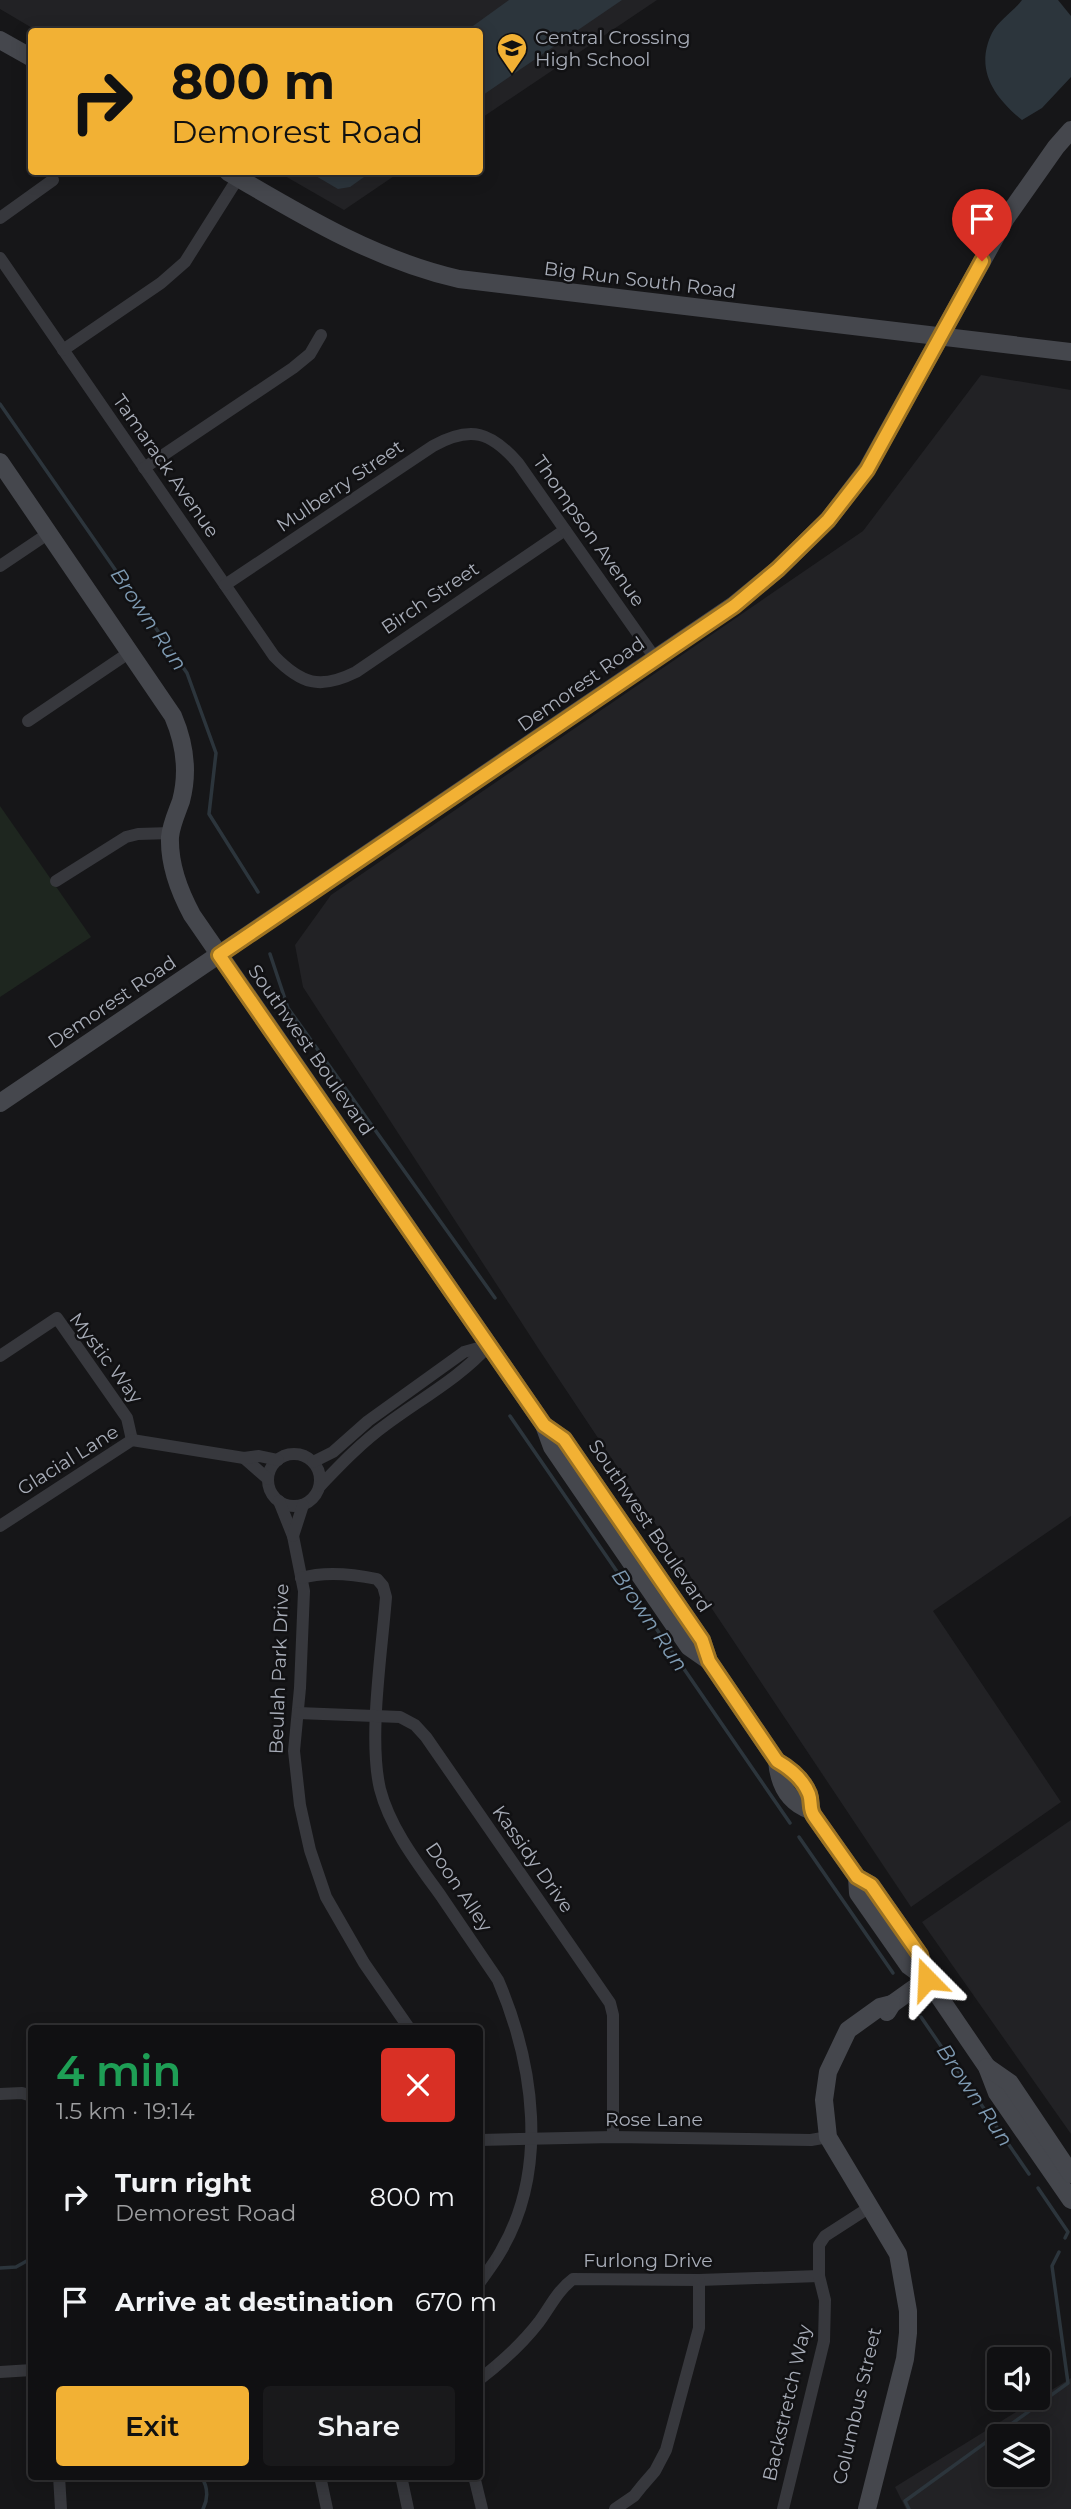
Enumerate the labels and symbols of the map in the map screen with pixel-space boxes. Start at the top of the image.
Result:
place label: Central Crossing High School [535,26,691,71]
school or university icon: Central Crossing High School [495,31,529,75]
pin [952,189,1012,261]
street label: Big Run South Road [543,257,737,303]
street label: Tamarack Avenue [108,390,224,542]
street label: Mulberry Street [272,435,408,537]
street label: Thompson Avenue [528,451,650,611]
street label: Birch Street [377,557,483,639]
water label: Brown Run [106,563,192,675]
street label: Demorest Road [513,632,649,736]
street label: Demorest Road [43,951,181,1053]
street label: Southwest Boulevard [243,960,379,1140]
street label: Mystic Way [65,1308,148,1408]
street label: Glacial Lane [13,1420,123,1500]
street label: Southwest Boulevard [584,1435,716,1617]
water label: Brown Run [607,1564,693,1676]
street label: Beulah Park Drive [265,1583,293,1755]
street label: Kassidy Drive [487,1801,579,1917]
street label: Doon Alley [421,1838,498,1937]
position arrow [890,1942,964,2016]
water label: Brown Run [932,2039,1018,2151]
street label: Rose Lane [605,2108,703,2131]
street label: Furlong Drive [583,2249,713,2272]
street label: Backstretch Way [758,2322,816,2483]
street label: Columbus Street [828,2325,886,2487]

